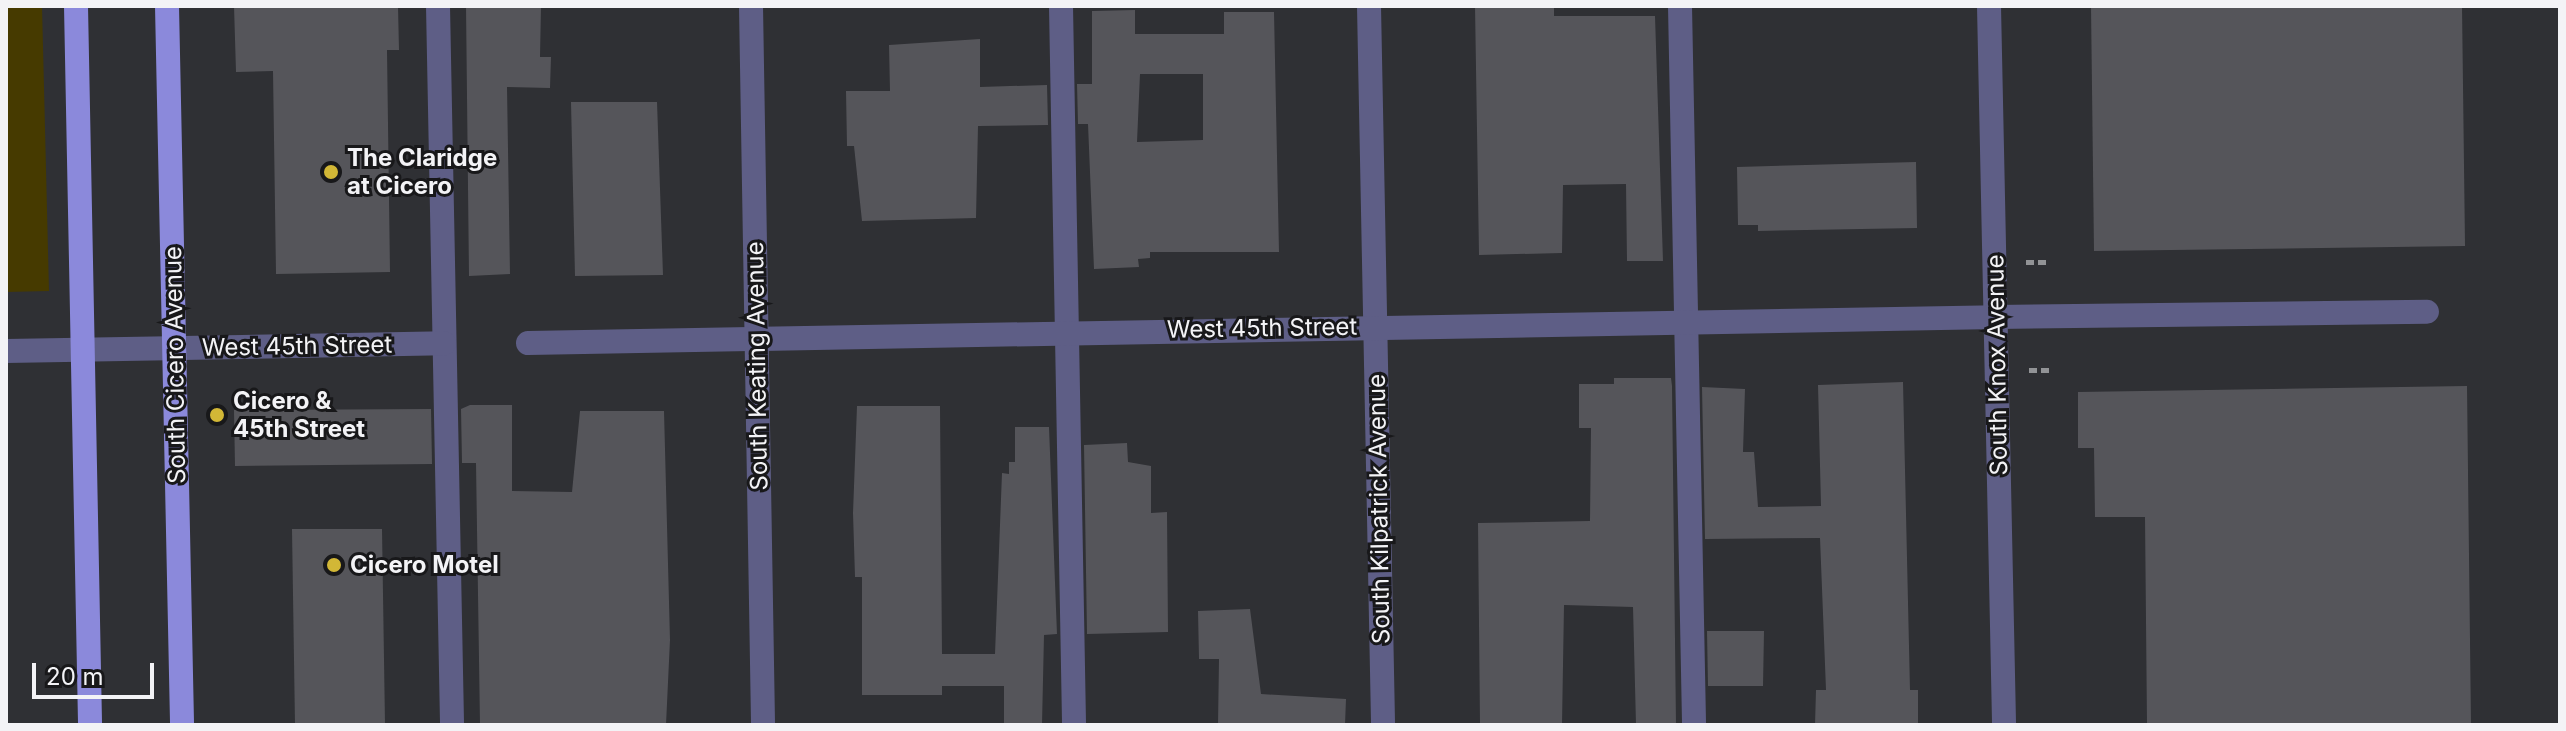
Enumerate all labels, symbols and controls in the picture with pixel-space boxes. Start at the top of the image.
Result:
place label: The Claridge at Cicero [347,144,497,200]
marker: The Claridge at Cicero [322,163,340,181]
street label: South Keating Avenue [740,241,774,491]
street label: South Cicero Avenue [159,246,191,484]
street label: South Knox Avenue [1981,254,2013,476]
street label: West 45th Street [1167,312,1357,344]
street label: West 45th Street [202,330,392,362]
street label: South Kilpatrick Avenue [1362,374,1396,644]
place label: Cicero & 45th Street [233,387,365,443]
marker: Cicero & 45th Street [208,406,226,424]
place label: Cicero Motel [350,551,499,579]
marker: Cicero Motel [325,556,343,574]
scale bar [36,647,158,697]
text: 20 m [46,662,104,691]

